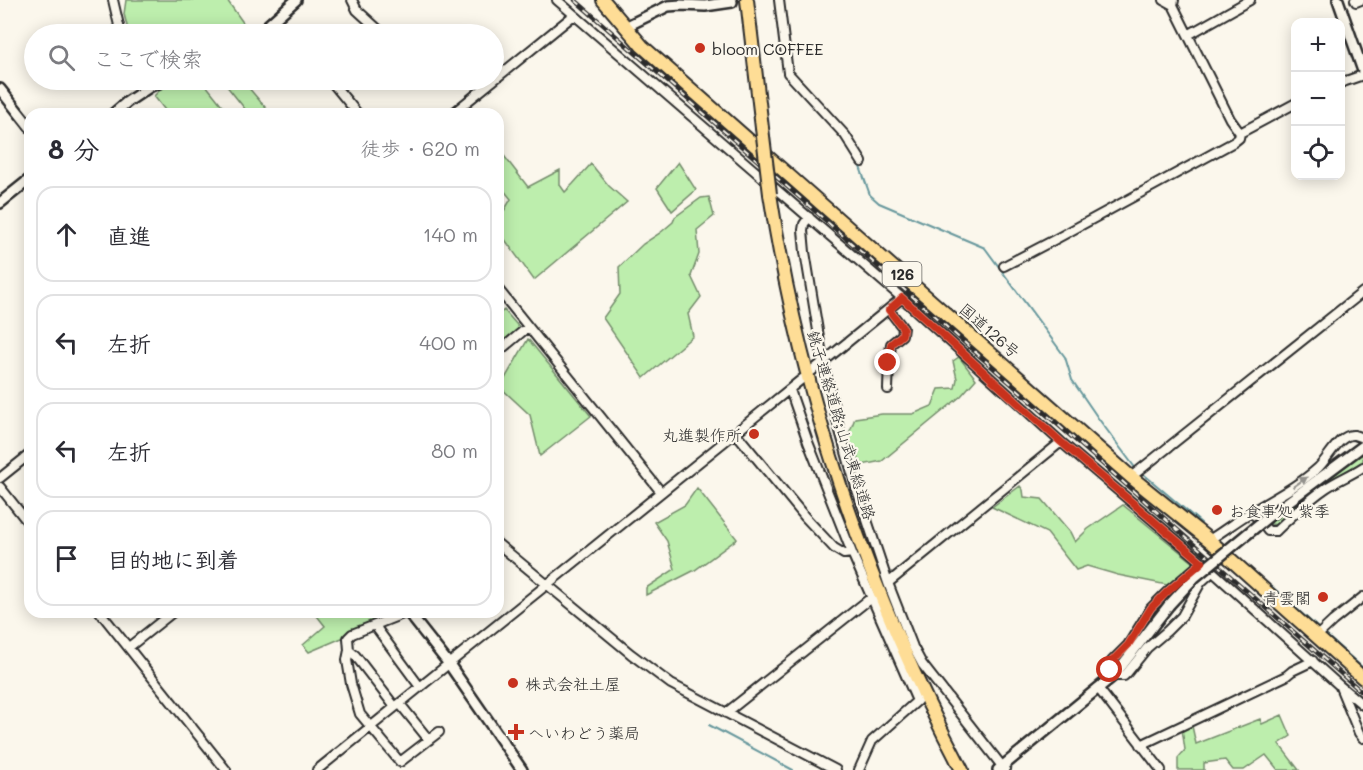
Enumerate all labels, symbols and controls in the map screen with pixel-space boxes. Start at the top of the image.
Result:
map controls [1291,18,1345,180]
button: + [1291,18,1345,72]
search box [24,24,504,90]
place label: bloom COFFEE [712,38,823,59]
icon: search [45,41,78,74]
marker: bloom COFFEE [693,41,707,55]
text: ここで検索 [93,44,203,73]
button: − [1291,72,1345,126]
button: locate [1291,126,1345,180]
text: 8 分 [48,132,99,166]
text: 徒歩 · 620 m [361,135,480,161]
icon: ahead [50,218,83,251]
text: 直進 [107,221,151,250]
text: 140 m [423,221,478,247]
road number: 126 [882,262,922,286]
street label: 国道126号 [955,298,1025,362]
icon: left [50,326,83,359]
street label: 銚子連絡道路;山武東総道路 [803,328,881,522]
text: 左折 [107,329,151,358]
text: 400 m [419,329,478,355]
route end [874,349,900,375]
place label: 丸進製作所 [662,424,742,445]
marker: 丸進製作所 [747,427,761,441]
icon: left [50,434,83,467]
text: 左折 [107,437,151,466]
text: 80 m [431,437,478,463]
one-way arrow [1292,477,1308,488]
place label: お食事処 紫季 [1229,500,1330,521]
marker: お食事処 紫季 [1210,503,1224,517]
icon: arrive [50,542,83,575]
text: 目的地に到着 [107,545,239,574]
place label: 青雲閣 [1263,587,1311,608]
marker: 青雲閣 [1316,590,1330,604]
route start [1096,656,1122,682]
place label: 株式会社土屋 [525,673,621,694]
marker: 株式会社土屋 [506,676,520,690]
place label: へいわどう薬局 [528,722,640,743]
marker: へいわどう薬局 [509,725,523,739]

